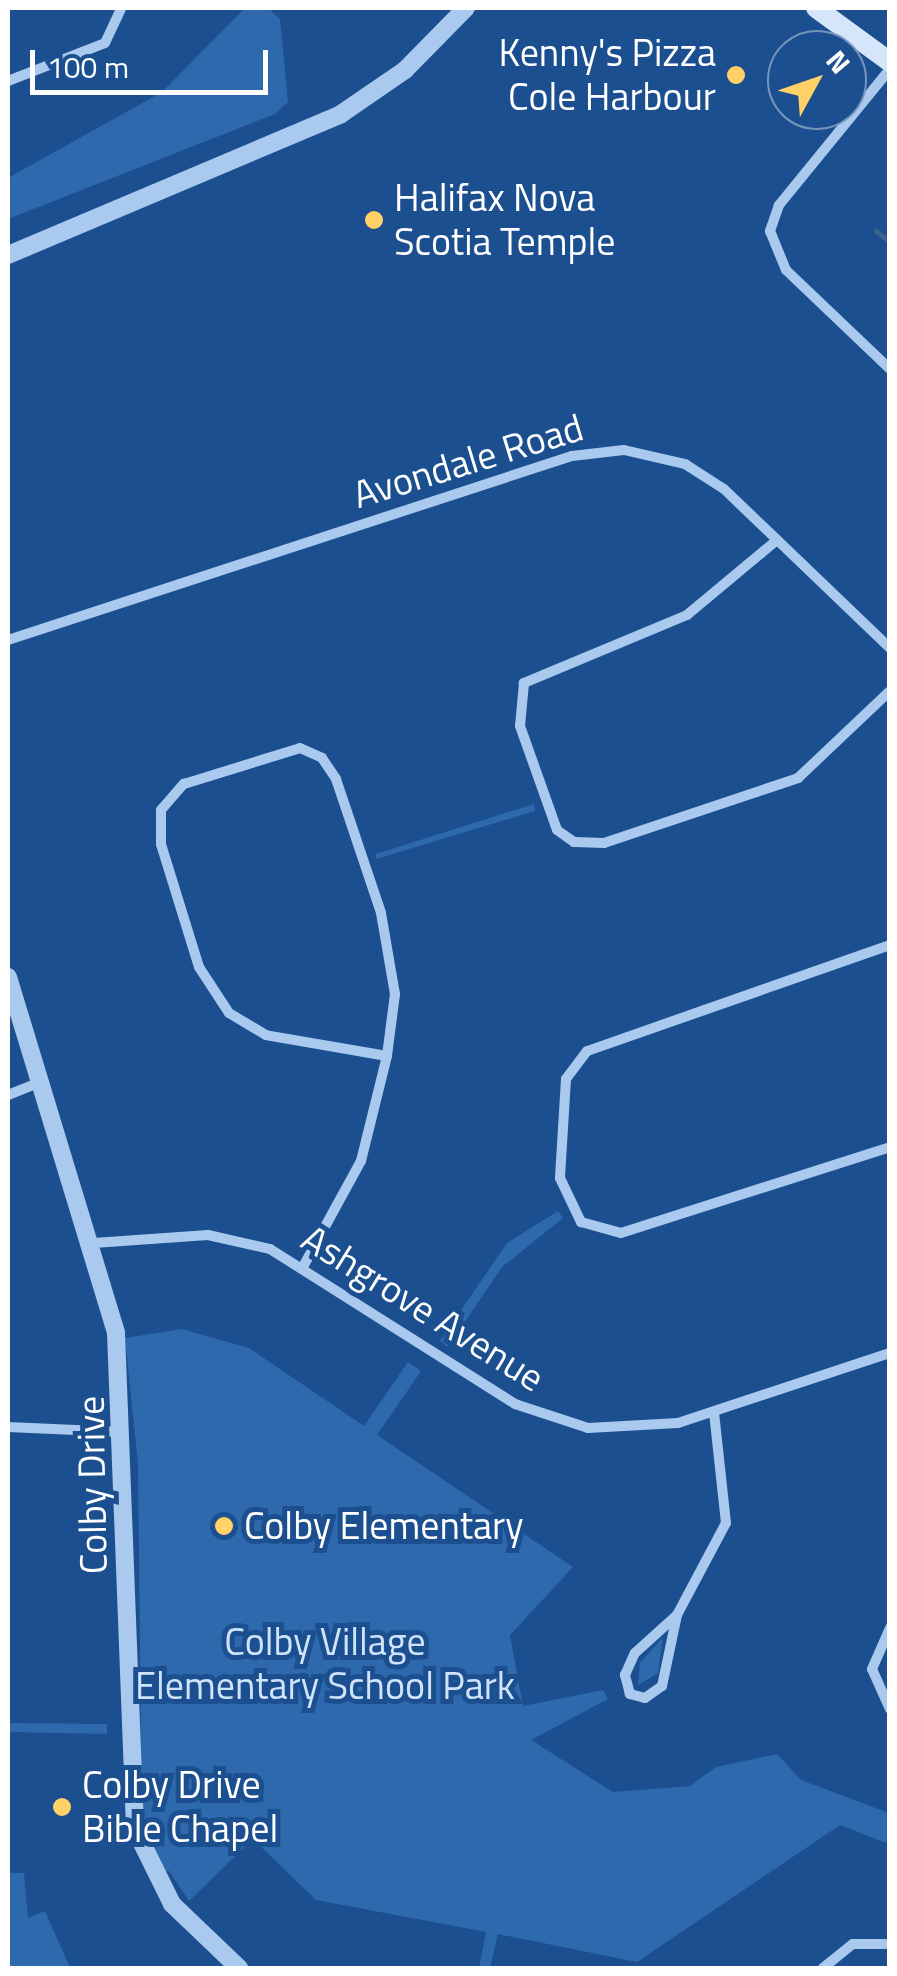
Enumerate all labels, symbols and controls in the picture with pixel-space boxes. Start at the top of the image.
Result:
scale bar [35,30,272,92]
place label: Kenny's Pizza Cole Harbour [499,30,716,120]
north arrow [767,30,867,130]
text: N [816,40,862,83]
text: 100 m [47,44,129,90]
marker: Kenny's Pizza Cole Harbour [725,64,747,86]
place label: Halifax Nova Scotia Temple [394,175,615,264]
marker: Halifax Nova Scotia Temple [363,209,385,231]
street label: Avondale Road [347,404,589,518]
street label: Ashgrove Avenue [293,1215,553,1401]
street label: Colby Drive [68,1395,116,1575]
place label: Colby Elementary [244,1503,524,1549]
marker: Colby Elementary [213,1515,235,1537]
park label: Colby Village Elementary School Park [135,1619,515,1708]
place label: Colby Drive Bible Chapel [82,1762,278,1852]
marker: Colby Drive Bible Chapel [51,1796,73,1818]

